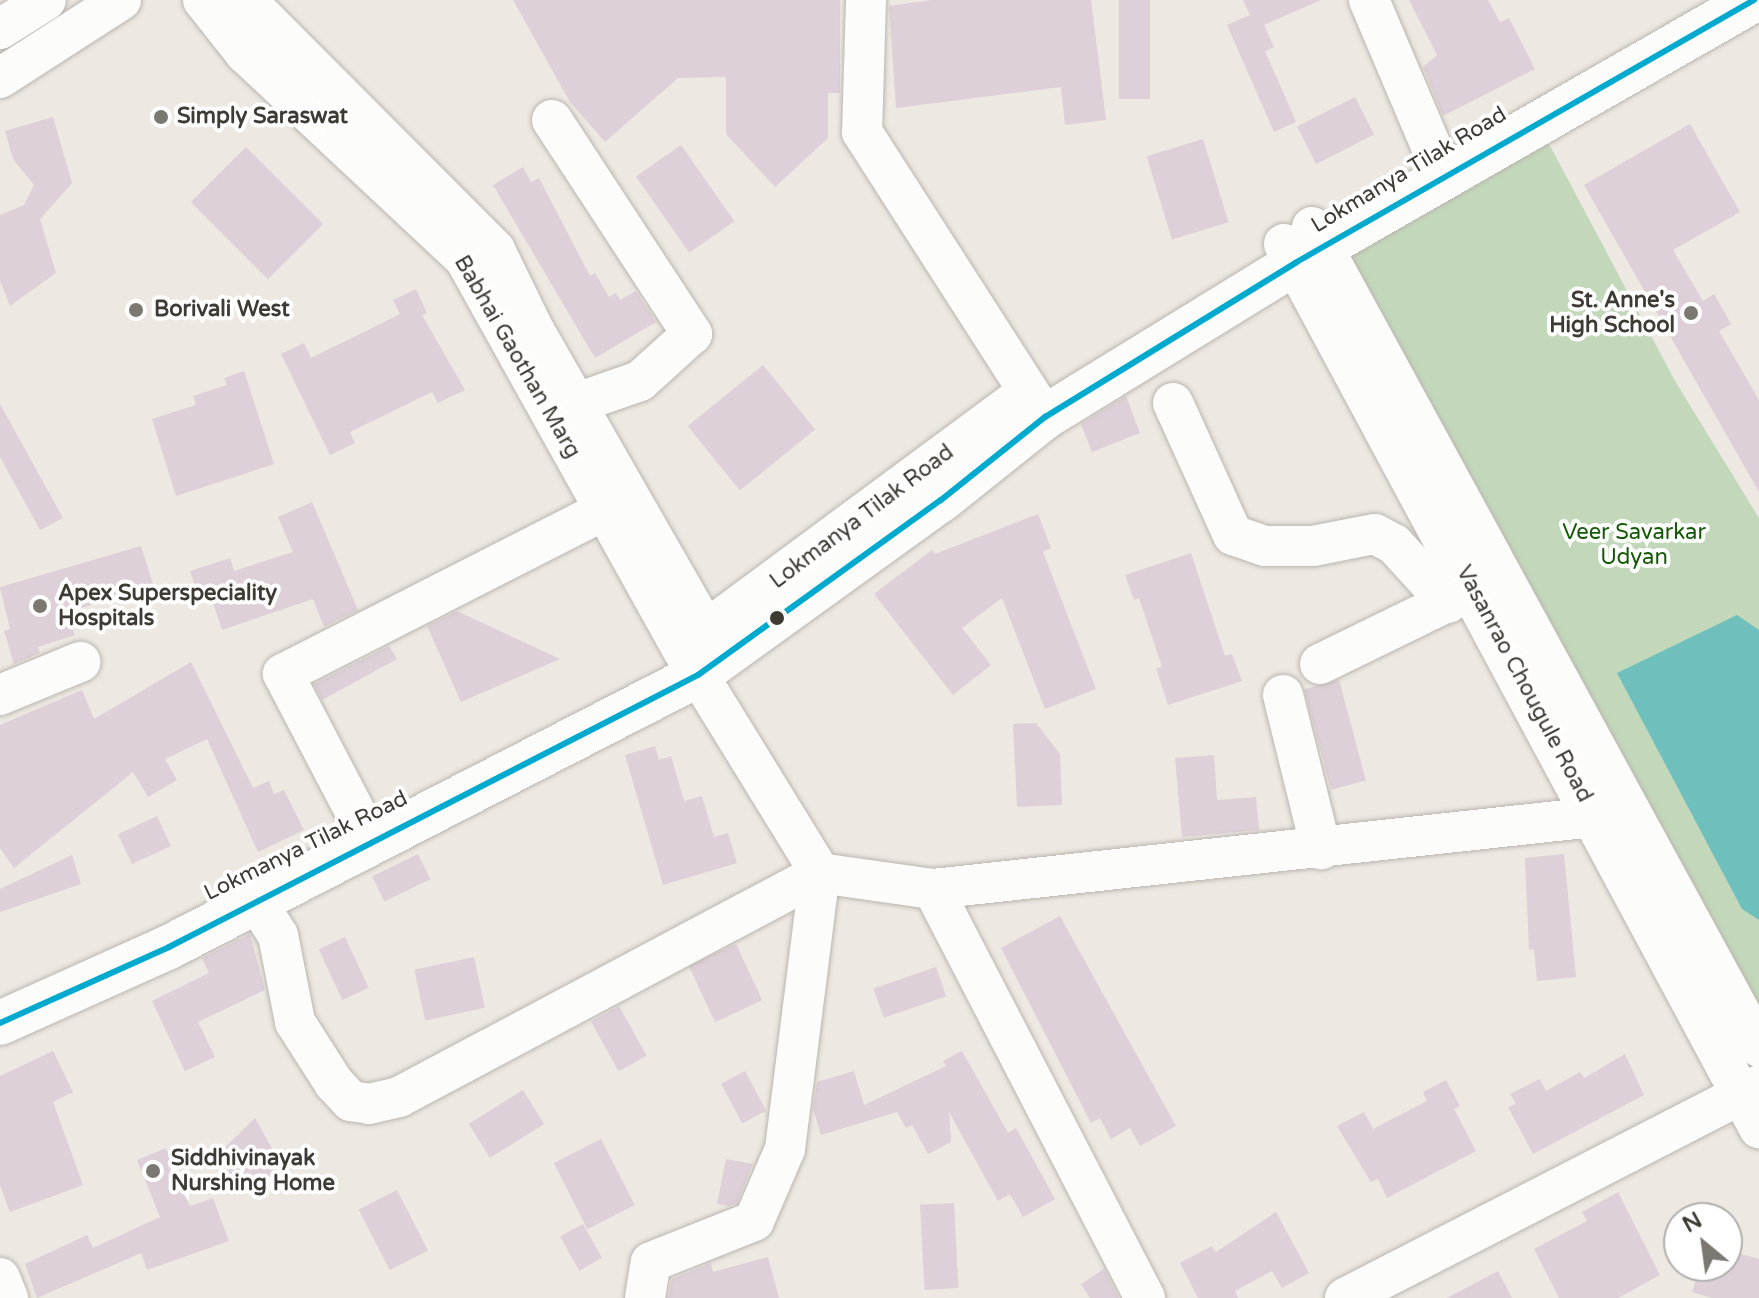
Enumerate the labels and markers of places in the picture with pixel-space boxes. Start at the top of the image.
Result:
place label: Simply Saraswat [177,104,348,130]
marker: Simply Saraswat [152,108,170,126]
place label: St. Anne's High School [1549,287,1675,338]
place label: Borivali West [154,297,290,323]
marker: Borivali West [125,299,147,321]
marker: St. Anne's High School [1682,304,1700,322]
place label: Apex Superspeciality Hospitals [58,580,277,632]
marker: Apex Superspeciality Hospitals [29,595,51,617]
unlabelled marker [769,610,785,626]
place label: Siddhivinayak Nurshing Home [171,1145,335,1196]
marker: Siddhivinayak Nurshing Home [142,1160,164,1182]

